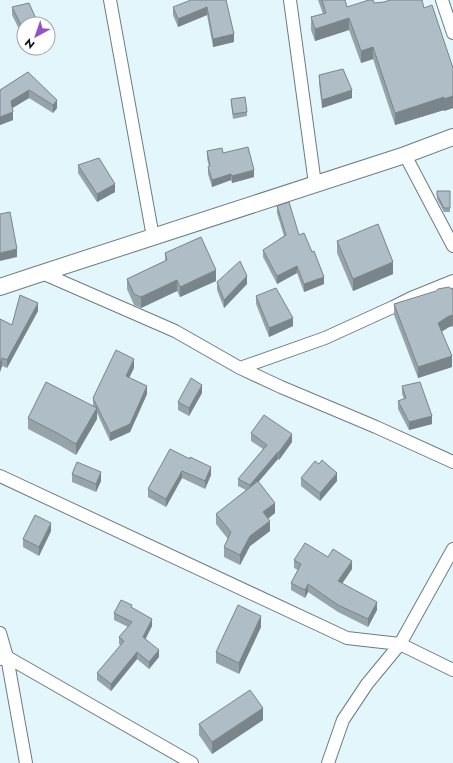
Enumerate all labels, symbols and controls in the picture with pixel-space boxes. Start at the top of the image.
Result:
north arrow [16,16,56,56]
text: N [21,35,38,53]

